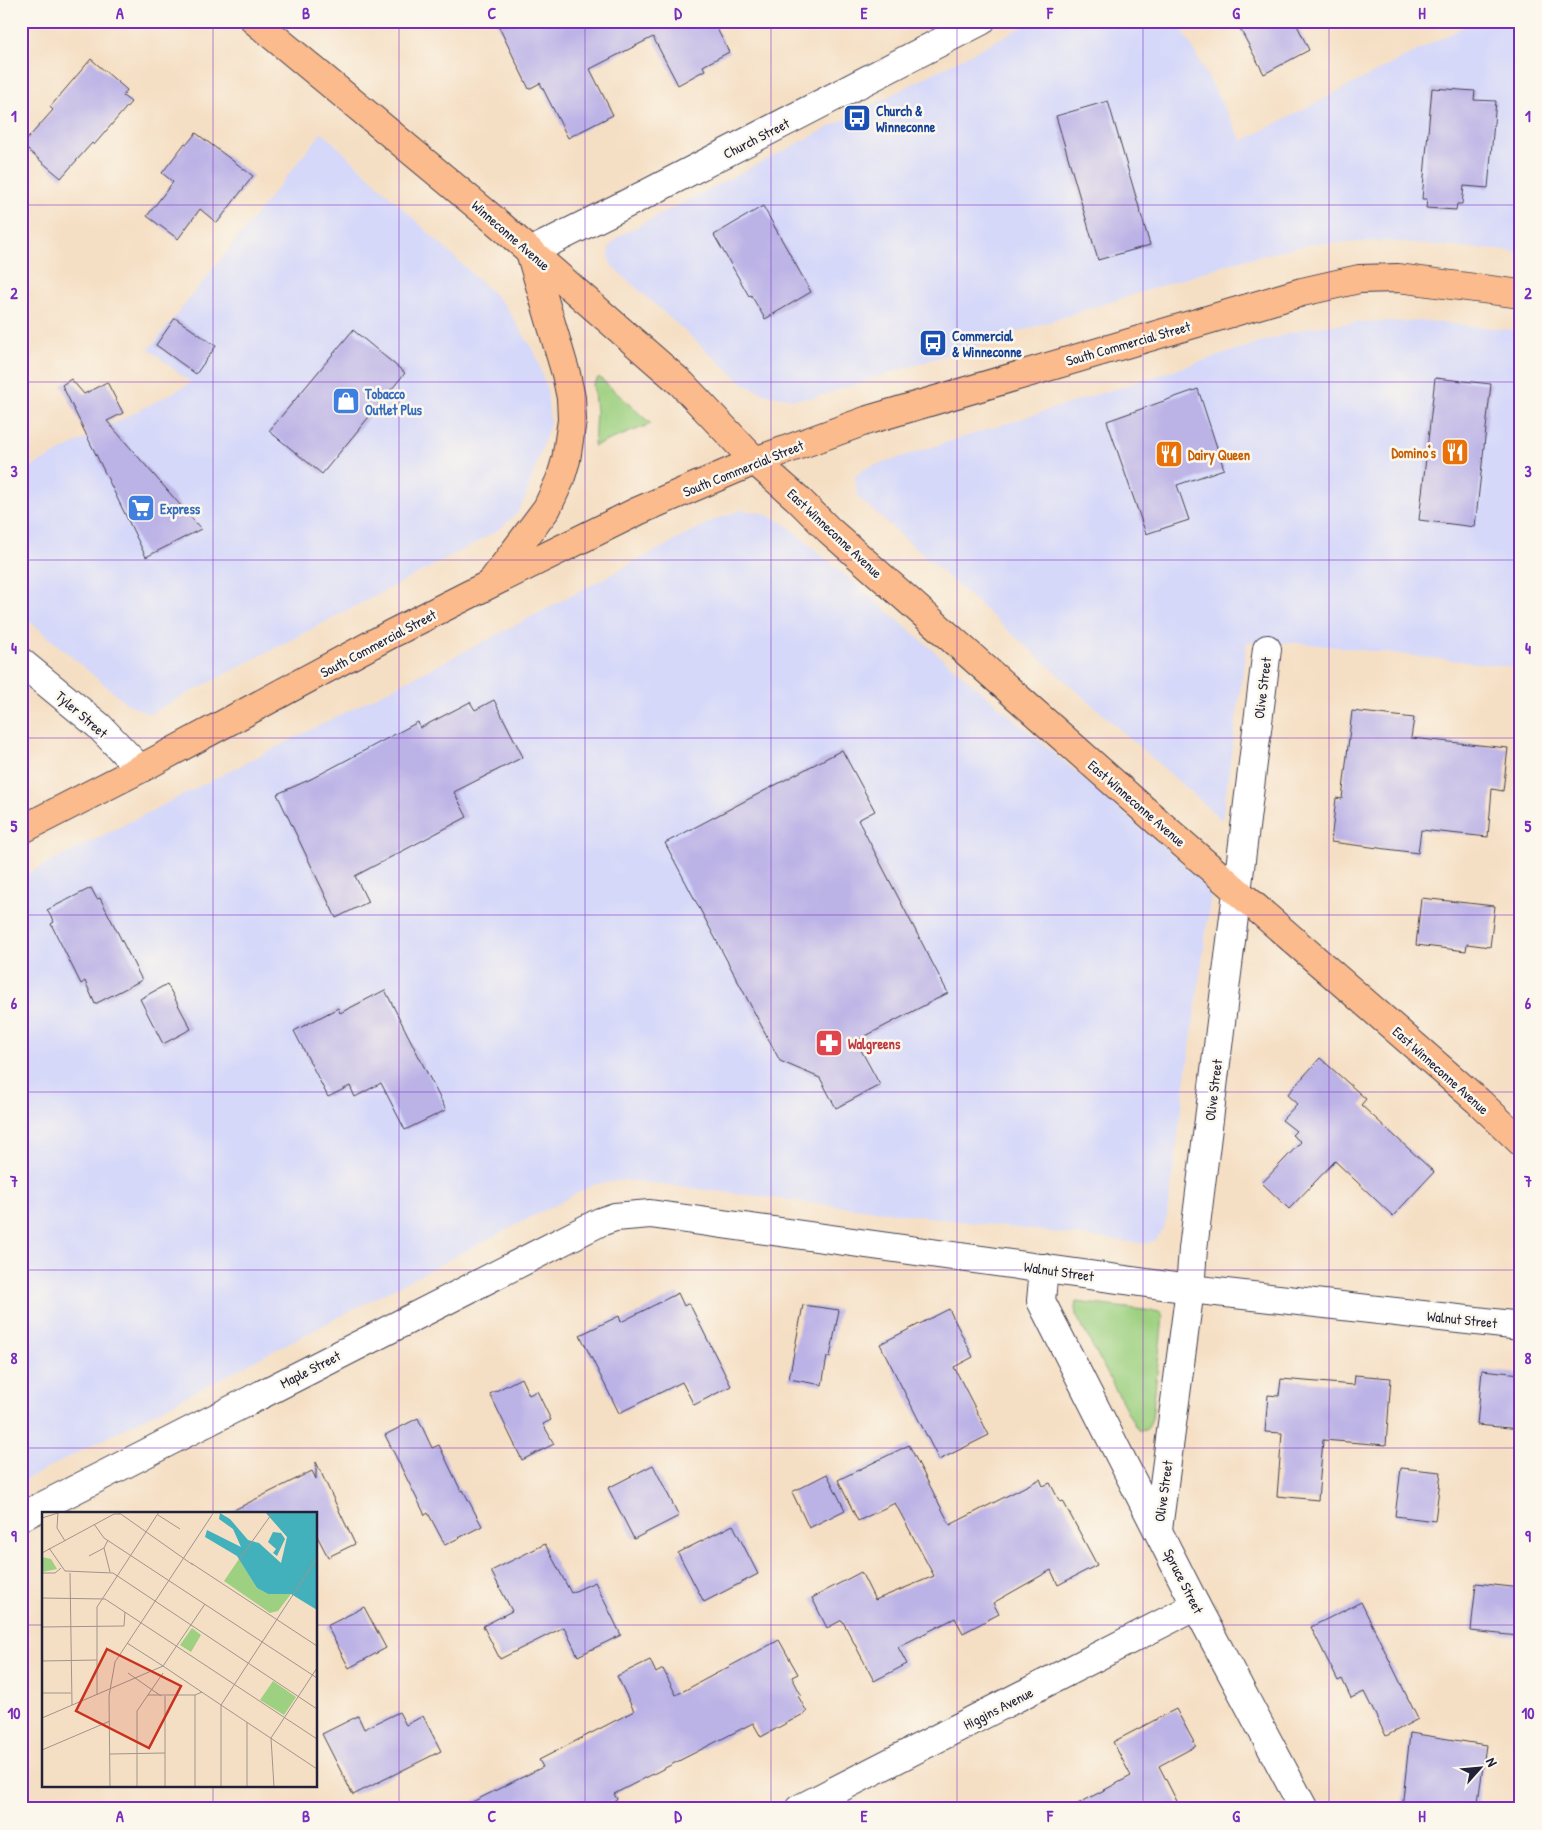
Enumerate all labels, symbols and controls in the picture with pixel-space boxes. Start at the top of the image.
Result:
text: A [116,2,124,24]
text: B [302,2,310,24]
text: C [488,2,497,24]
text: D [674,2,682,24]
text: E [860,2,868,24]
text: F [1046,2,1054,24]
text: G [1232,2,1240,24]
text: H [1418,2,1426,24]
place label: Church & Winneconne [876,101,936,136]
bus stop icon: Church & Winneconne [842,103,872,133]
text: 1 [11,105,17,127]
text: 1 [1525,105,1531,127]
street label: Church Street [720,113,792,163]
street label: Winneconne Avenue [468,196,555,275]
text: 2 [10,282,18,304]
text: 2 [1524,282,1532,304]
street label: South Commercial Street [1064,316,1193,370]
place label: Commercial & Winneconne [952,326,1022,361]
bus stop icon: Commercial & Winneconne [918,328,948,358]
place label: Tobacco Outlet Plus [364,384,423,419]
shop icon: Tobacco Outlet Plus [331,386,361,416]
street label: South Commercial Street [680,435,806,501]
restaurant icon: Domino's [1440,437,1470,467]
restaurant icon: Dairy Queen [1154,439,1184,469]
place label: Domino's [1391,443,1437,462]
place label: Dairy Queen [1188,445,1250,466]
text: 3 [10,460,18,482]
text: 3 [1524,460,1532,482]
street label: East Winneconne Avenue [783,484,887,582]
supermarket icon: Express [126,493,156,523]
place label: Express [160,499,201,520]
street label: South Commercial Street [317,604,439,682]
text: 4 [11,637,17,659]
text: 4 [1525,637,1531,659]
street label: Olive Street [1249,656,1275,720]
street label: Tyler Street [51,686,112,743]
street label: East Winneconne Avenue [1084,755,1190,851]
text: 5 [11,815,18,837]
text: 5 [1525,815,1532,837]
text: 6 [11,992,18,1014]
text: 6 [1525,992,1532,1014]
street label: East Winneconne Avenue [1389,1022,1493,1119]
pharmacy icon: Walgreens [814,1028,844,1058]
place label: Walgreens [848,1034,901,1055]
street label: Olive Street [1200,1058,1226,1122]
text: 7 [9,1170,18,1192]
text: 7 [1523,1170,1532,1192]
street label: Walnut Street [1023,1257,1095,1285]
street label: Walnut Street [1426,1306,1498,1332]
street label: Maple Street [277,1346,344,1393]
text: 8 [11,1347,18,1369]
text: 8 [1525,1347,1532,1369]
street label: Olive Street [1149,1459,1177,1523]
inset map [42,1512,318,1788]
text: 9 [11,1525,17,1547]
text: 9 [1525,1525,1531,1547]
street label: Spruce Street [1159,1545,1208,1617]
street label: Higgins Avenue [960,1682,1037,1735]
text: 10 [8,1702,20,1724]
text: 10 [1522,1702,1534,1724]
north arrow [1454,1742,1504,1792]
text: N [1482,1754,1502,1770]
text: A [116,1805,124,1827]
text: B [302,1805,310,1827]
text: C [488,1805,497,1827]
text: D [674,1805,682,1827]
text: E [860,1805,868,1827]
text: F [1046,1805,1054,1827]
text: G [1232,1805,1240,1827]
text: H [1418,1805,1426,1827]

